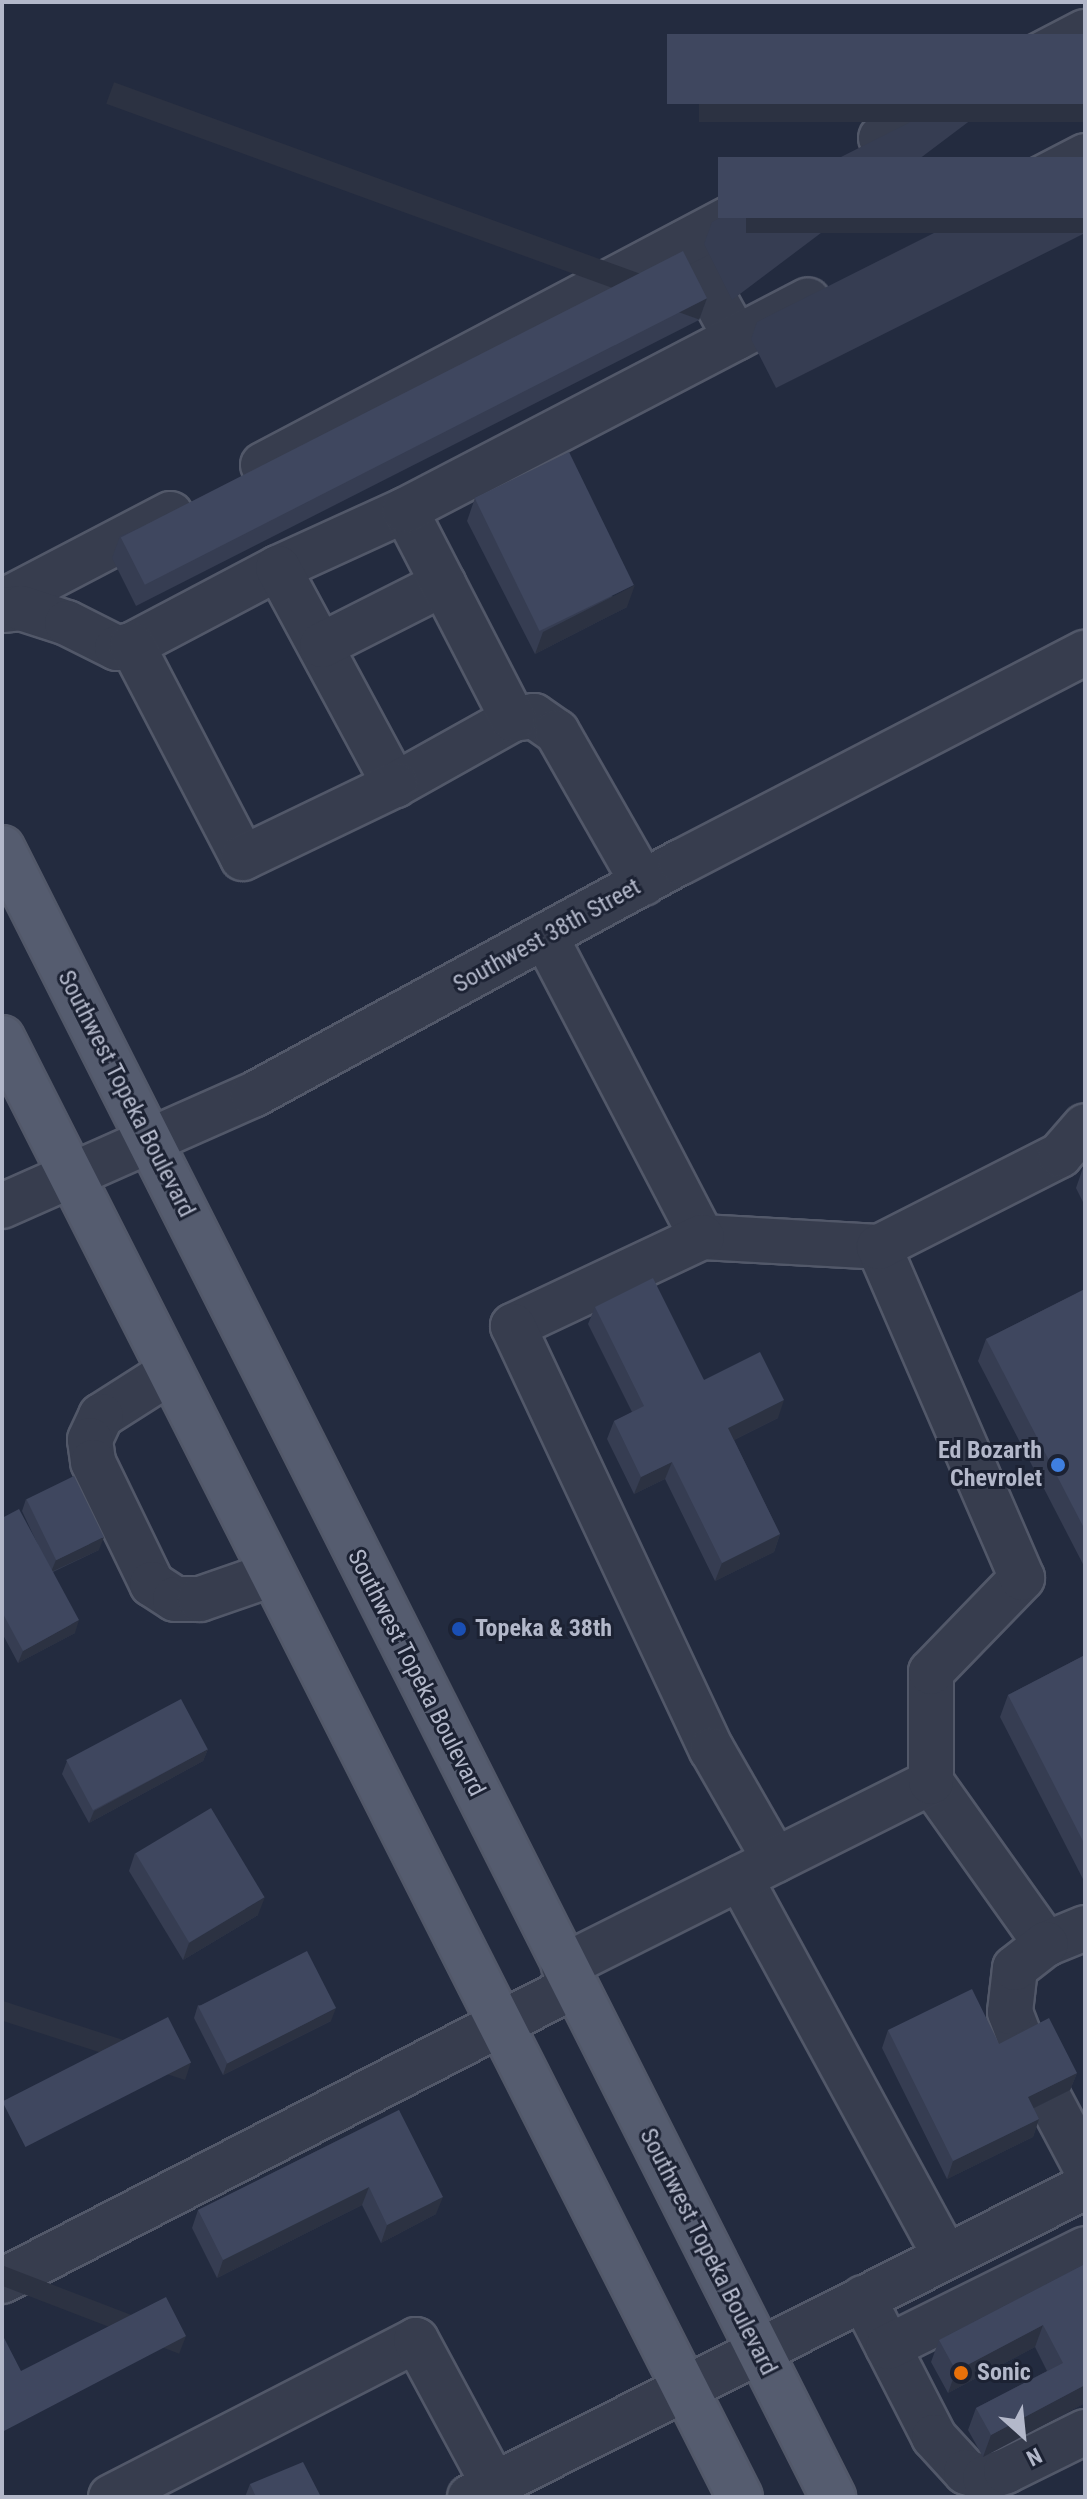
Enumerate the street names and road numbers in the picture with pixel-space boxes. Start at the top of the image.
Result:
street label: Southwest 38th Street [448,873,646,999]
street label: Southwest Topeka Boulevard [51,966,201,1222]
street label: Southwest Topeka Boulevard [341,1545,491,1801]
street label: Southwest Topeka Boulevard [633,2124,783,2380]

